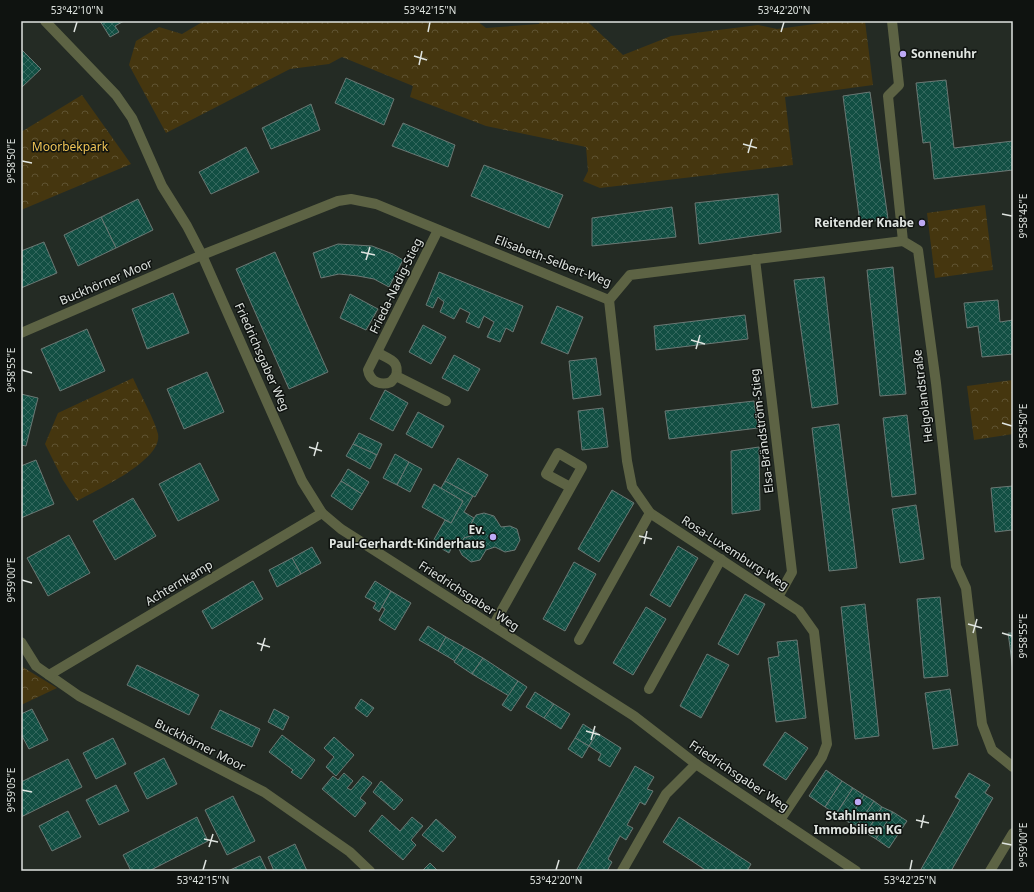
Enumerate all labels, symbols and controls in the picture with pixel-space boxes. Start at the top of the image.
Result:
text: 53°42'10"N [51,3,103,17]
text: 53°42'15"N [404,3,456,17]
text: 53°42'20"N [758,3,810,17]
place label: Sonnenuhr [911,45,977,62]
marker: Sonnenuhr [898,49,908,59]
park label: Moorbekpark [32,138,109,155]
text: 9°58'50"E [4,139,18,183]
text: 9°58'45"E [1016,194,1030,238]
place label: Reitender Knabe [814,214,914,231]
marker: Reitender Knabe [917,218,927,228]
street label: Elisabeth-Selbert-Weg [492,230,614,291]
street label: Frieda-Nadig-Stieg [365,235,426,337]
street label: Buckhörner Moor [57,254,155,309]
street label: Friedrichsgaber Weg [231,300,294,414]
text: 9°58'55"E [4,348,18,392]
street label: Helgolandstraße [908,348,937,444]
street label: Elsa-Brändström-Stieg [745,368,778,494]
text: 9°58'50"E [1016,404,1030,448]
street label: Rosa-Luxemburg-Weg [678,511,792,594]
place label: Ev. Paul-Gerhardt-Kinderhaus [329,521,485,552]
marker: Ev. Paul-Gerhardt-Kinderhaus [488,532,498,542]
street label: Achternkamp [142,556,216,609]
street label: Friedrichsgaber Weg [416,557,523,635]
text: 9°59'00"E [4,558,18,602]
text: 9°58'55"E [1016,614,1030,658]
street label: Buckhörner Moor [152,714,249,775]
street label: Friedrichsgaber Weg [686,736,792,815]
text: 9°59'05"E [4,768,18,812]
marker: Stahlmann Immobilien KG [853,797,863,807]
place label: Stahlmann Immobilien KG [814,807,902,838]
text: 9°59'00"E [1016,823,1030,867]
text: 53°42'15"N [177,873,229,887]
text: 53°42'20"N [530,873,582,887]
text: 53°42'25"N [884,873,936,887]

